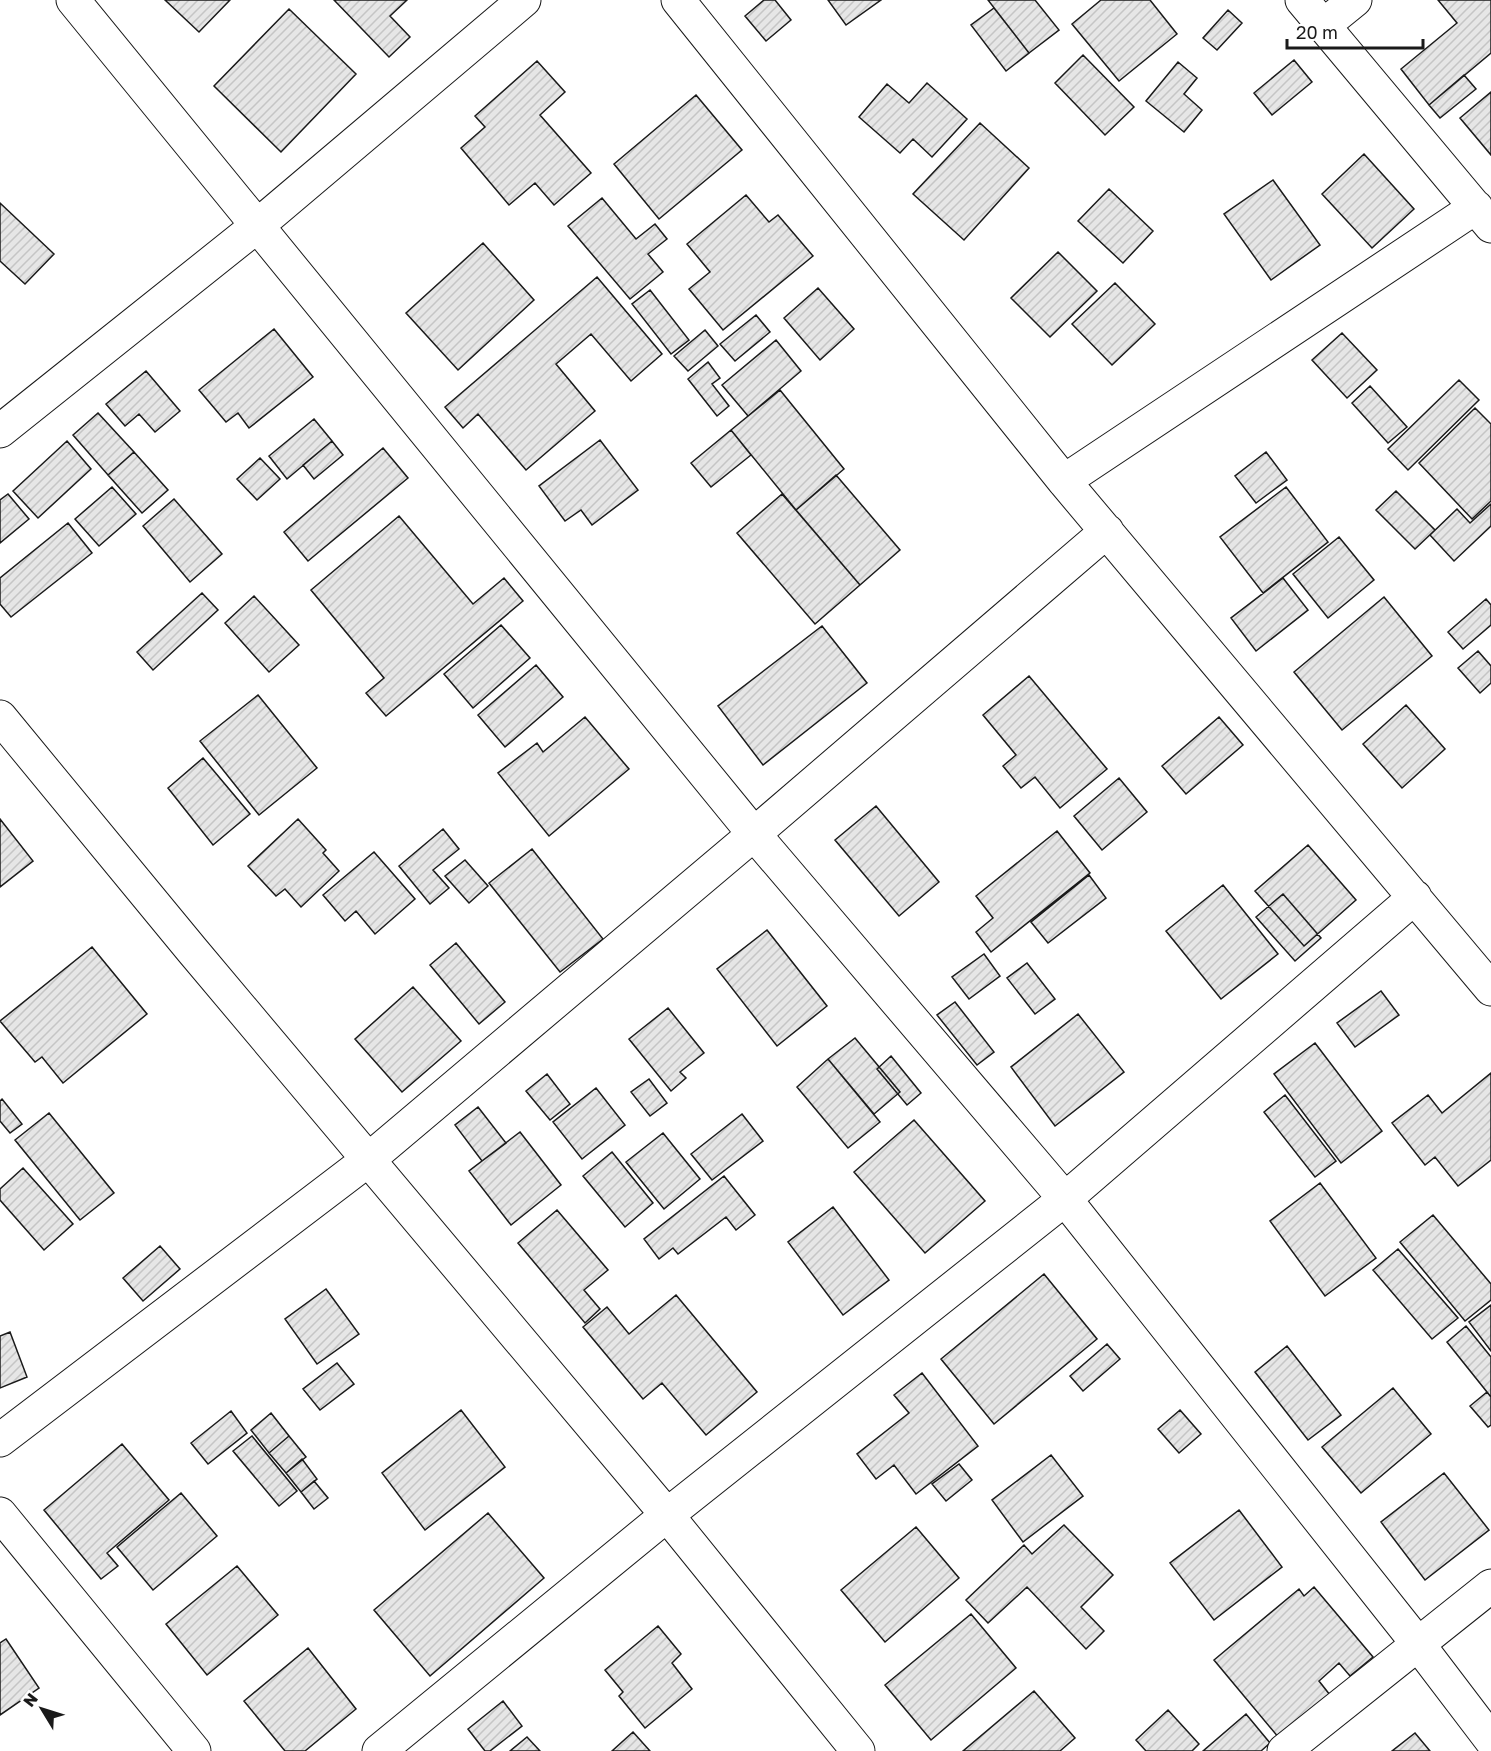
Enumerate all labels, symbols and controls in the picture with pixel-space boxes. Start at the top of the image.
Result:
scale bar [1287,12,1424,50]
text: 20 m [1296,21,1338,43]
north arrow [12,1679,72,1739]
text: N [19,1689,42,1711]

